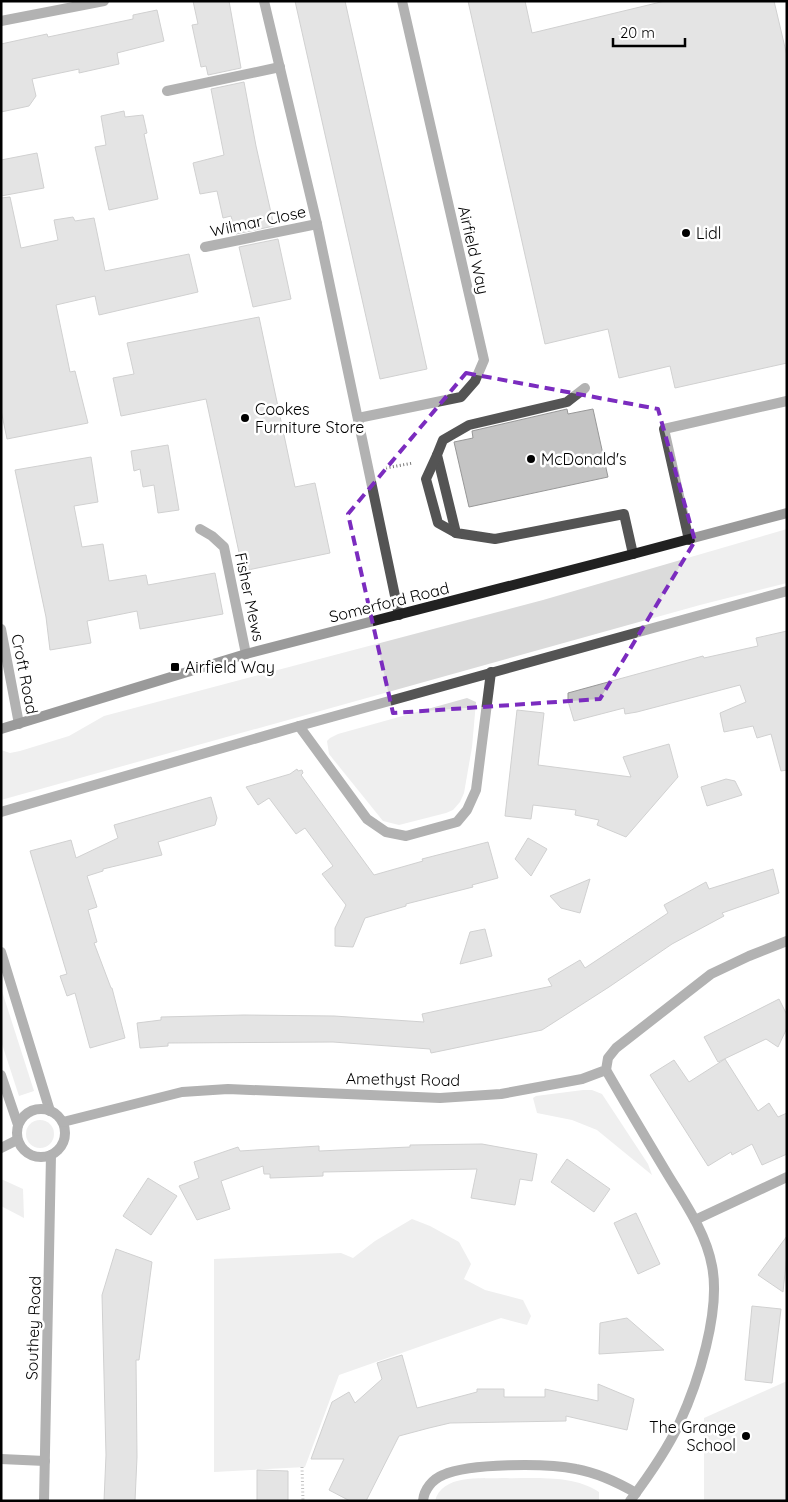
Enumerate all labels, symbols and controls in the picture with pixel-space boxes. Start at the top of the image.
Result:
scale bar [613,15,686,47]
text: 20 m [620,23,655,42]
street label: Wilmar Close [208,201,308,241]
street label: Airfield Way [454,204,494,296]
place label: Lidl [696,223,721,243]
marker: Lidl [680,227,692,239]
place label: Cookes Furniture Store [255,399,364,437]
marker: Cookes Furniture Store [239,412,251,424]
place label: McDonald's [541,449,627,469]
marker: McDonald's [525,453,537,465]
street label: Fisher Mews [231,551,269,643]
street label: Somerford Road [327,577,451,627]
street label: Croft Road [7,632,43,716]
place label: Airfield Way [185,657,275,677]
marker: Airfield Way [169,661,181,673]
street label: Amethyst Road [346,1068,460,1090]
street label: Southey Road [21,1275,45,1381]
place label: The Grange School [649,1417,736,1455]
marker: The Grange School [740,1430,752,1442]

